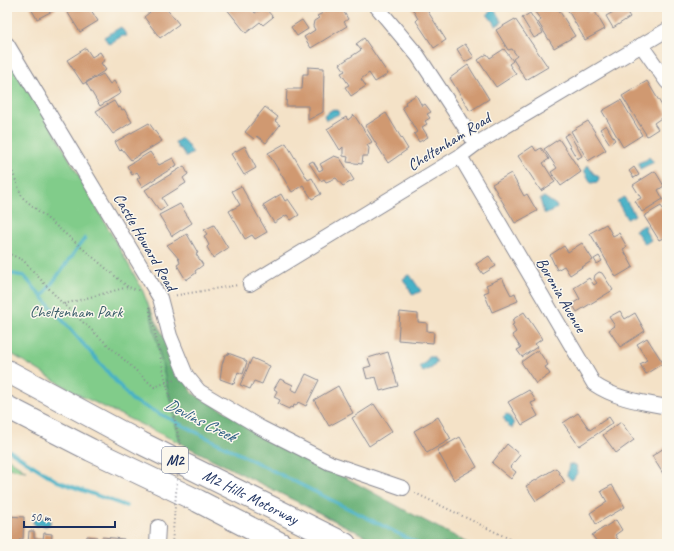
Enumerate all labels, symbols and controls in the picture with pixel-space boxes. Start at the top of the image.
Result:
street label: Cheltenham Road [404,107,496,175]
street label: Castle Howard Road [109,189,182,297]
street label: Boronia Avenue [532,254,591,338]
park label: Cheltenham Park [30,302,123,322]
water label: Devlins Creek [161,393,242,448]
road number: M2 [162,447,188,473]
street label: M2 Hills Motorway [199,465,303,530]
scale bar [24,503,115,529]
text: 50 m [30,509,52,525]

